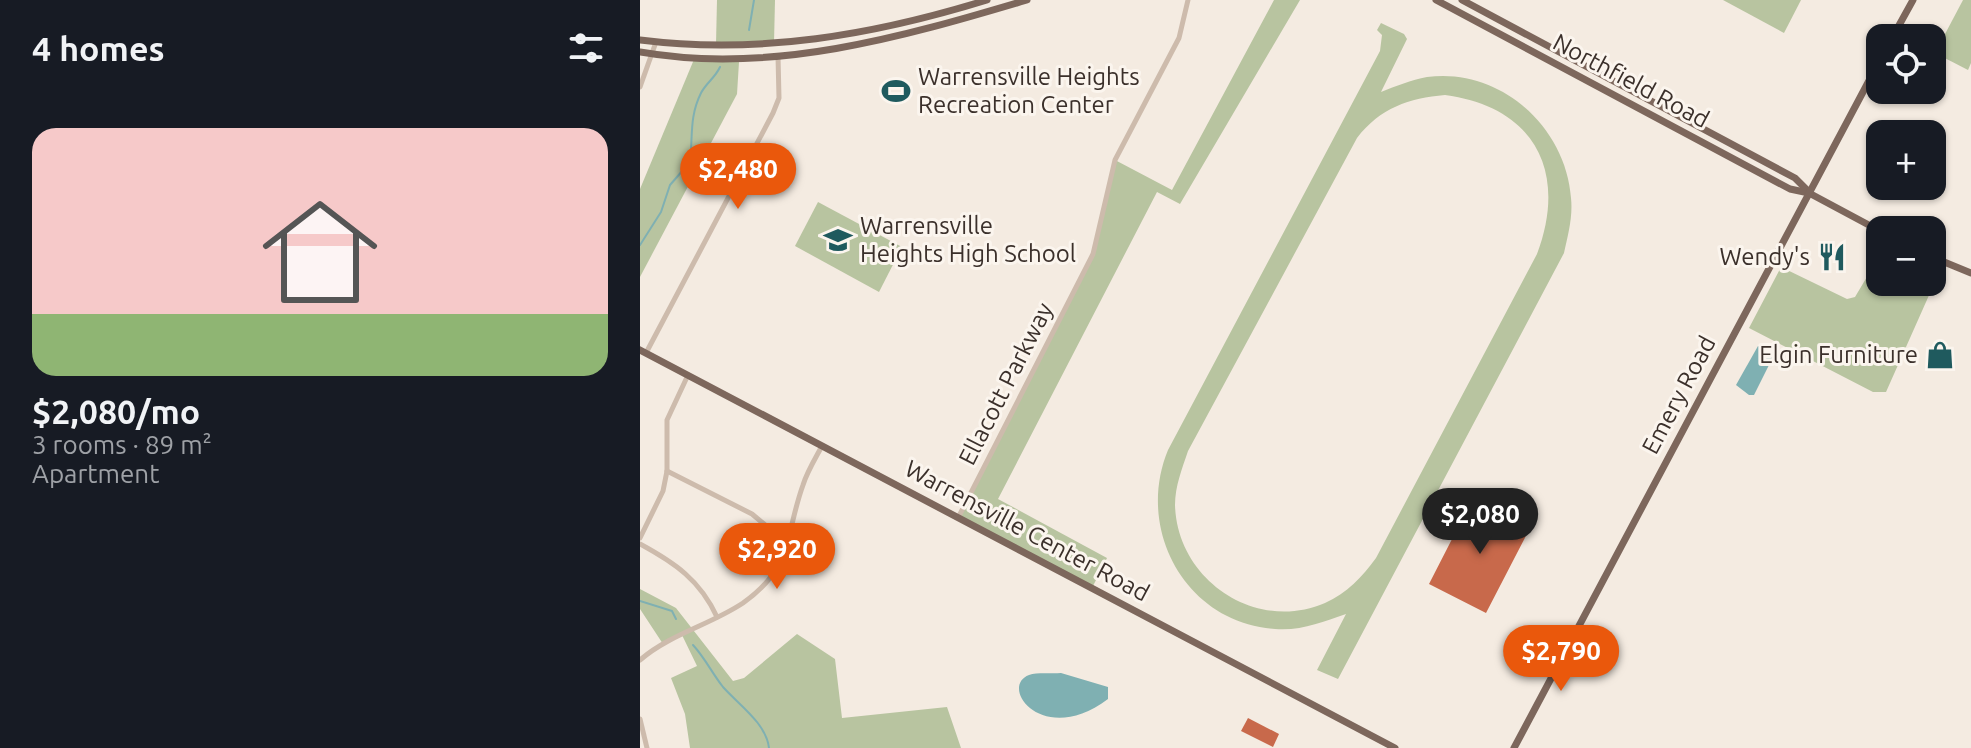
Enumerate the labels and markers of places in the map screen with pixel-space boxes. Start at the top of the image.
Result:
place label: Warrensville Heights Recreation Center [918,63,1140,118]
sports icon: Warrensville Heights Recreation Center [881,76,911,106]
pin: $2,480 [673,143,803,211]
place label: Warrensville Heights High School [860,212,1076,267]
school or university icon: Warrensville Heights High School [823,225,853,255]
restaurant icon: Wendy's [1817,242,1847,272]
place label: Wendy's [1719,243,1810,270]
shop icon: Elgin Furniture [1925,340,1955,370]
place label: Elgin Furniture [1759,341,1918,368]
pin: $2,080 [1415,488,1545,556]
pin: $2,920 [712,523,842,591]
pin: $2,790 [1496,625,1626,693]

